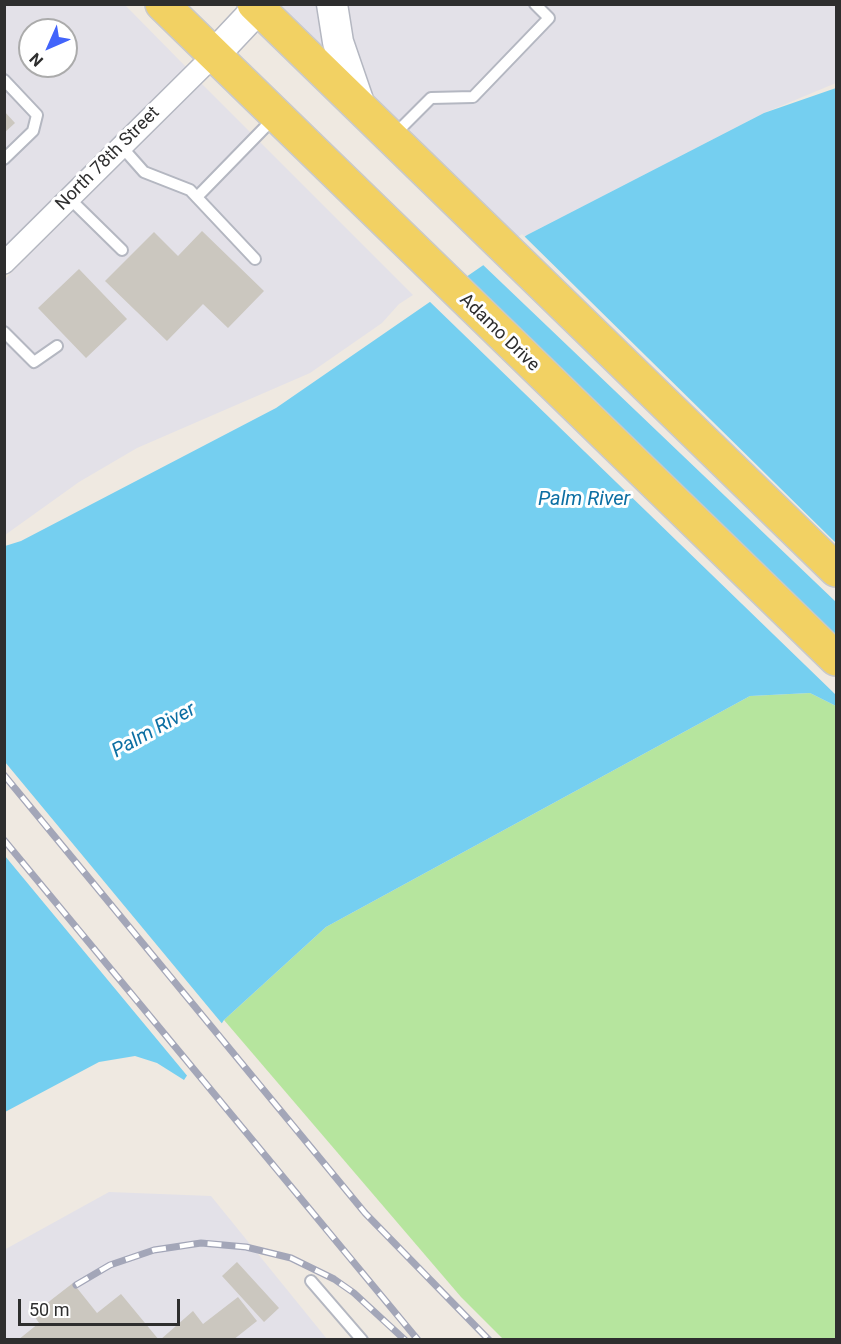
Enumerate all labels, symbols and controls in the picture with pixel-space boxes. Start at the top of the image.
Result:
north arrow [18,18,78,78]
text: N [26,49,47,70]
street label: North 78th Street [52,103,164,215]
street label: Adamo Drive [455,290,543,376]
water label: Palm River [538,488,630,512]
water label: Palm River [108,698,200,764]
scale bar [21,1287,183,1325]
text: 50 m [29,1299,69,1320]

